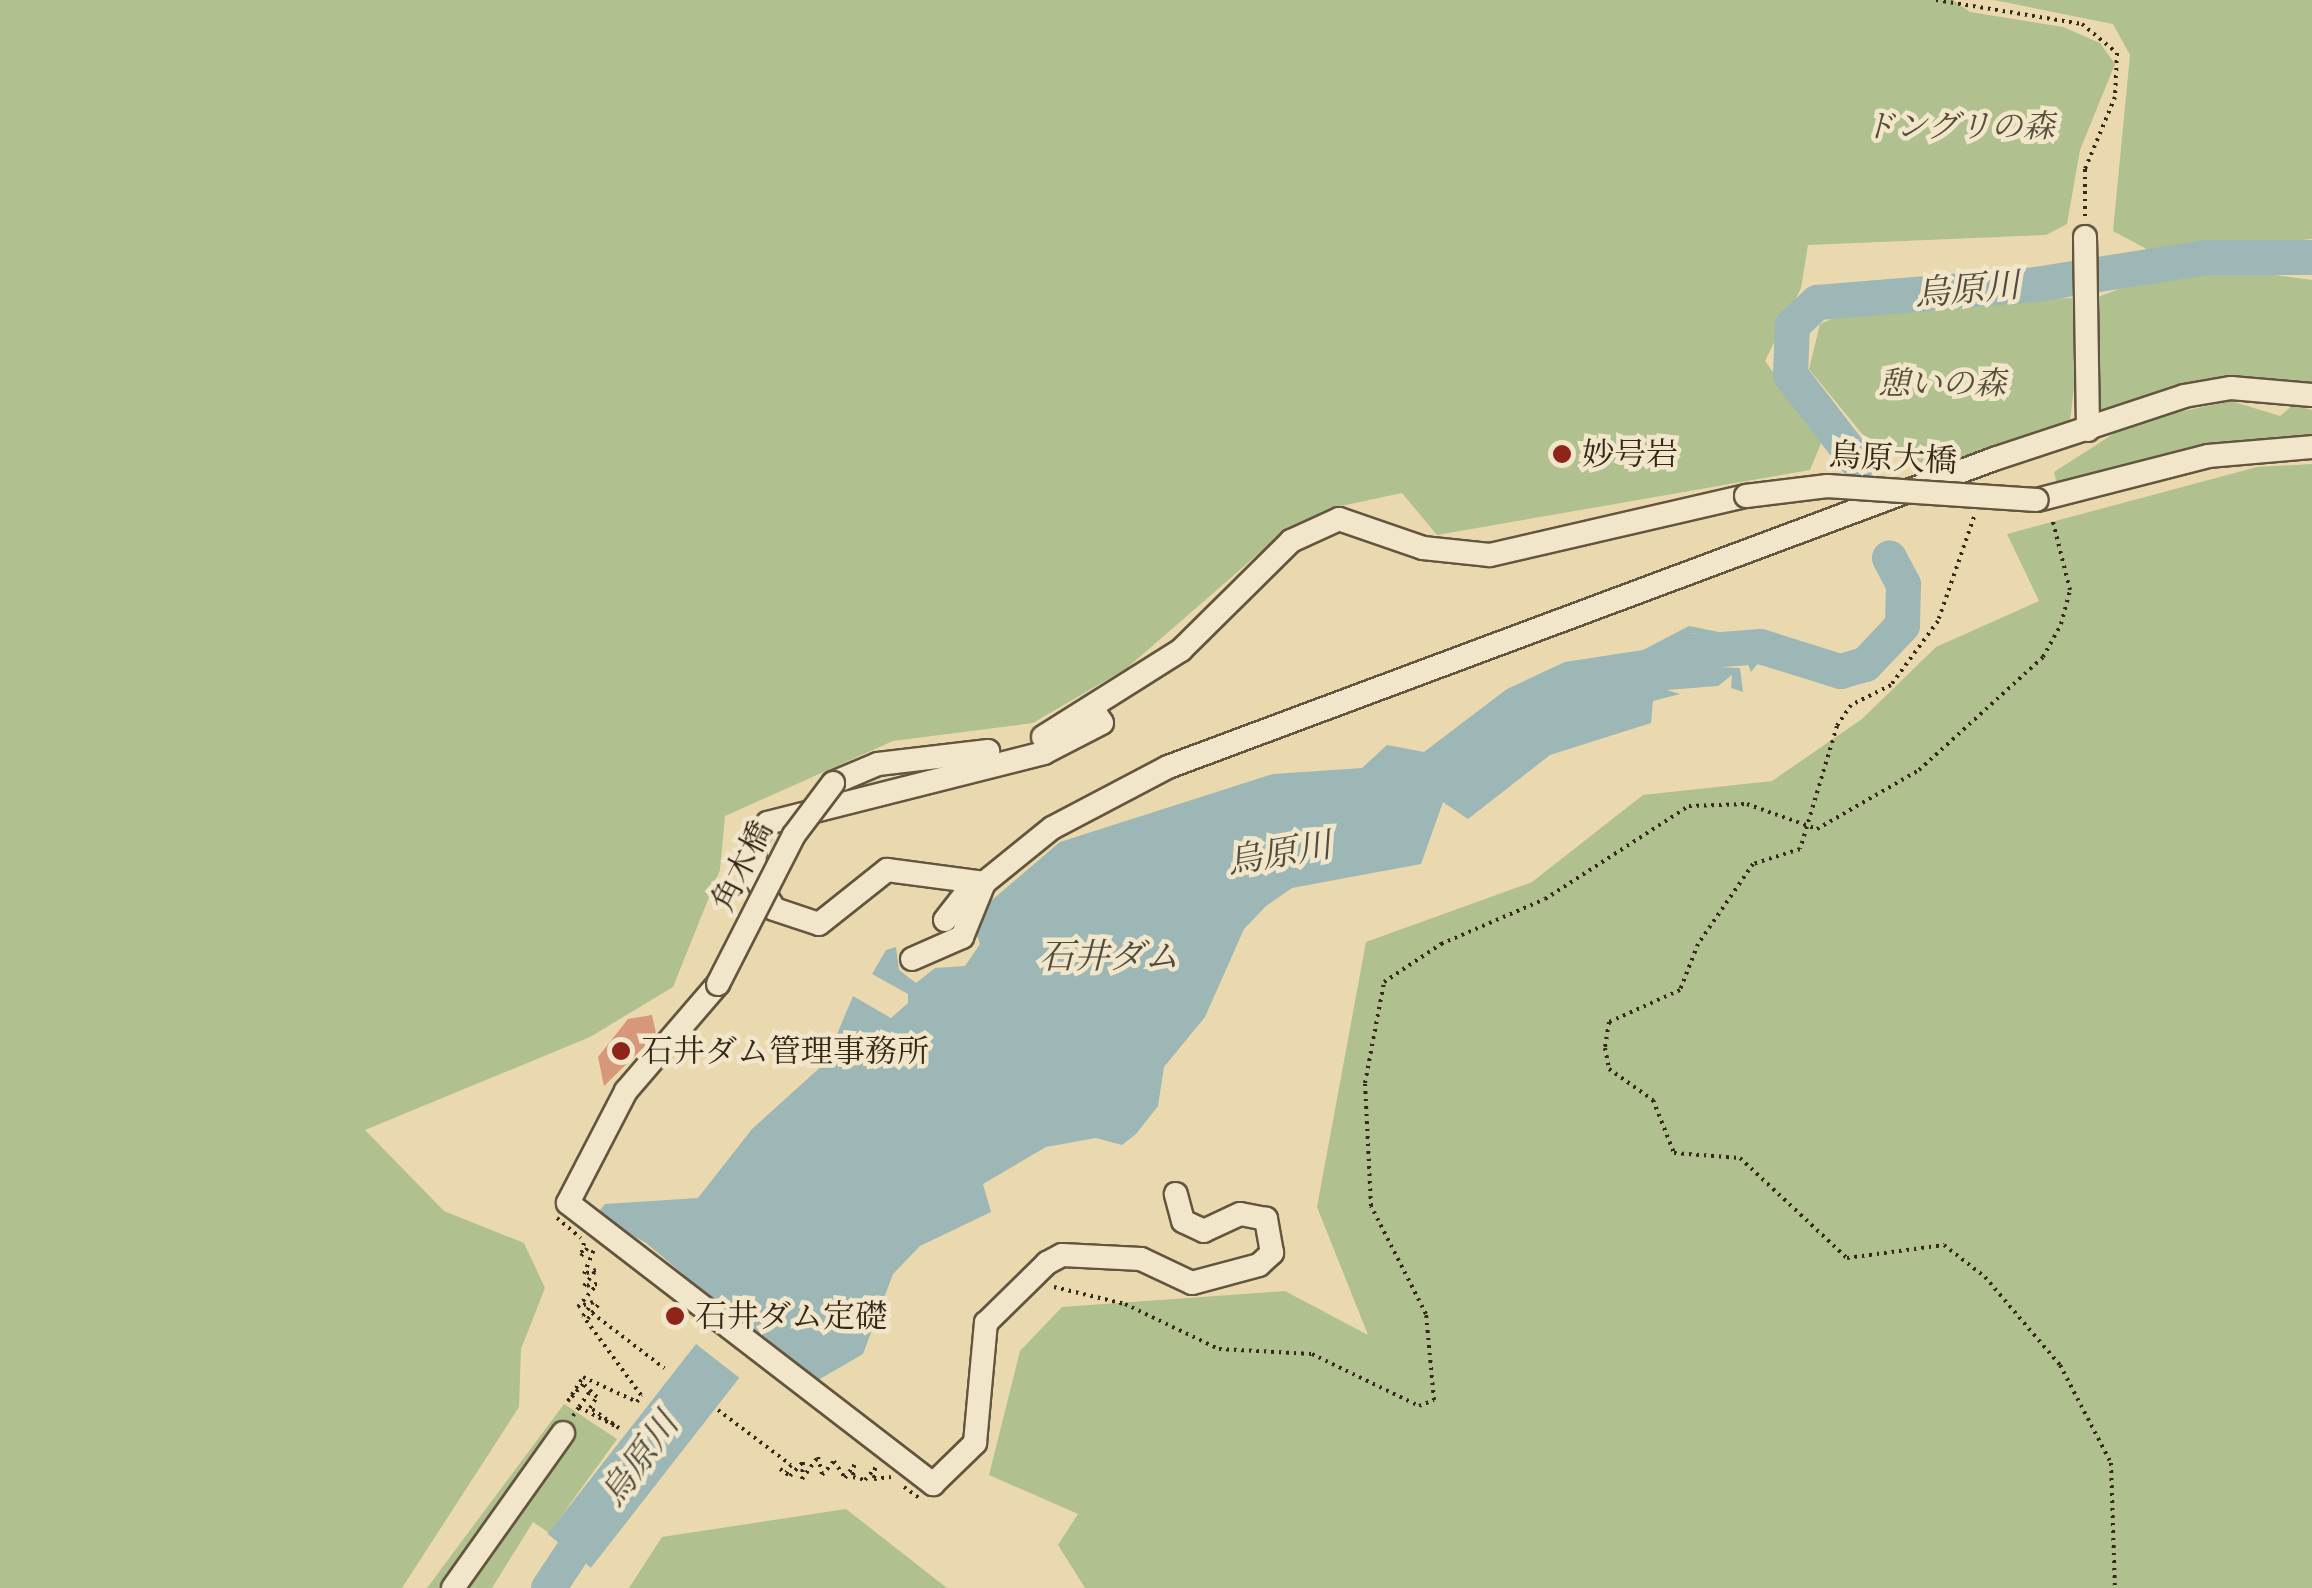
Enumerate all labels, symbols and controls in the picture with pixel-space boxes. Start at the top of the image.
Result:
park label: ドングリの森 [1863,107,2055,145]
water label: 烏原川 [1913,264,2021,314]
park label: 憩いの森 [1878,364,2006,402]
place label: 妙号岩 [1582,435,1678,473]
street label: 烏原大橋 [1828,435,1958,481]
marker: 妙号岩 [1551,443,1573,465]
street label: 角木橋 [703,815,781,917]
water label: 烏原川 [1224,823,1334,883]
water label: 石井ダム [1039,935,1179,977]
place label: 石井ダム管理事務所 [641,1032,929,1070]
marker: 石井ダム管理事務所 [610,1040,632,1062]
place label: 石井ダム定礎 [695,1297,887,1335]
marker: 石井ダム定礎 [664,1305,686,1327]
water label: 烏原川 [591,1404,687,1514]

